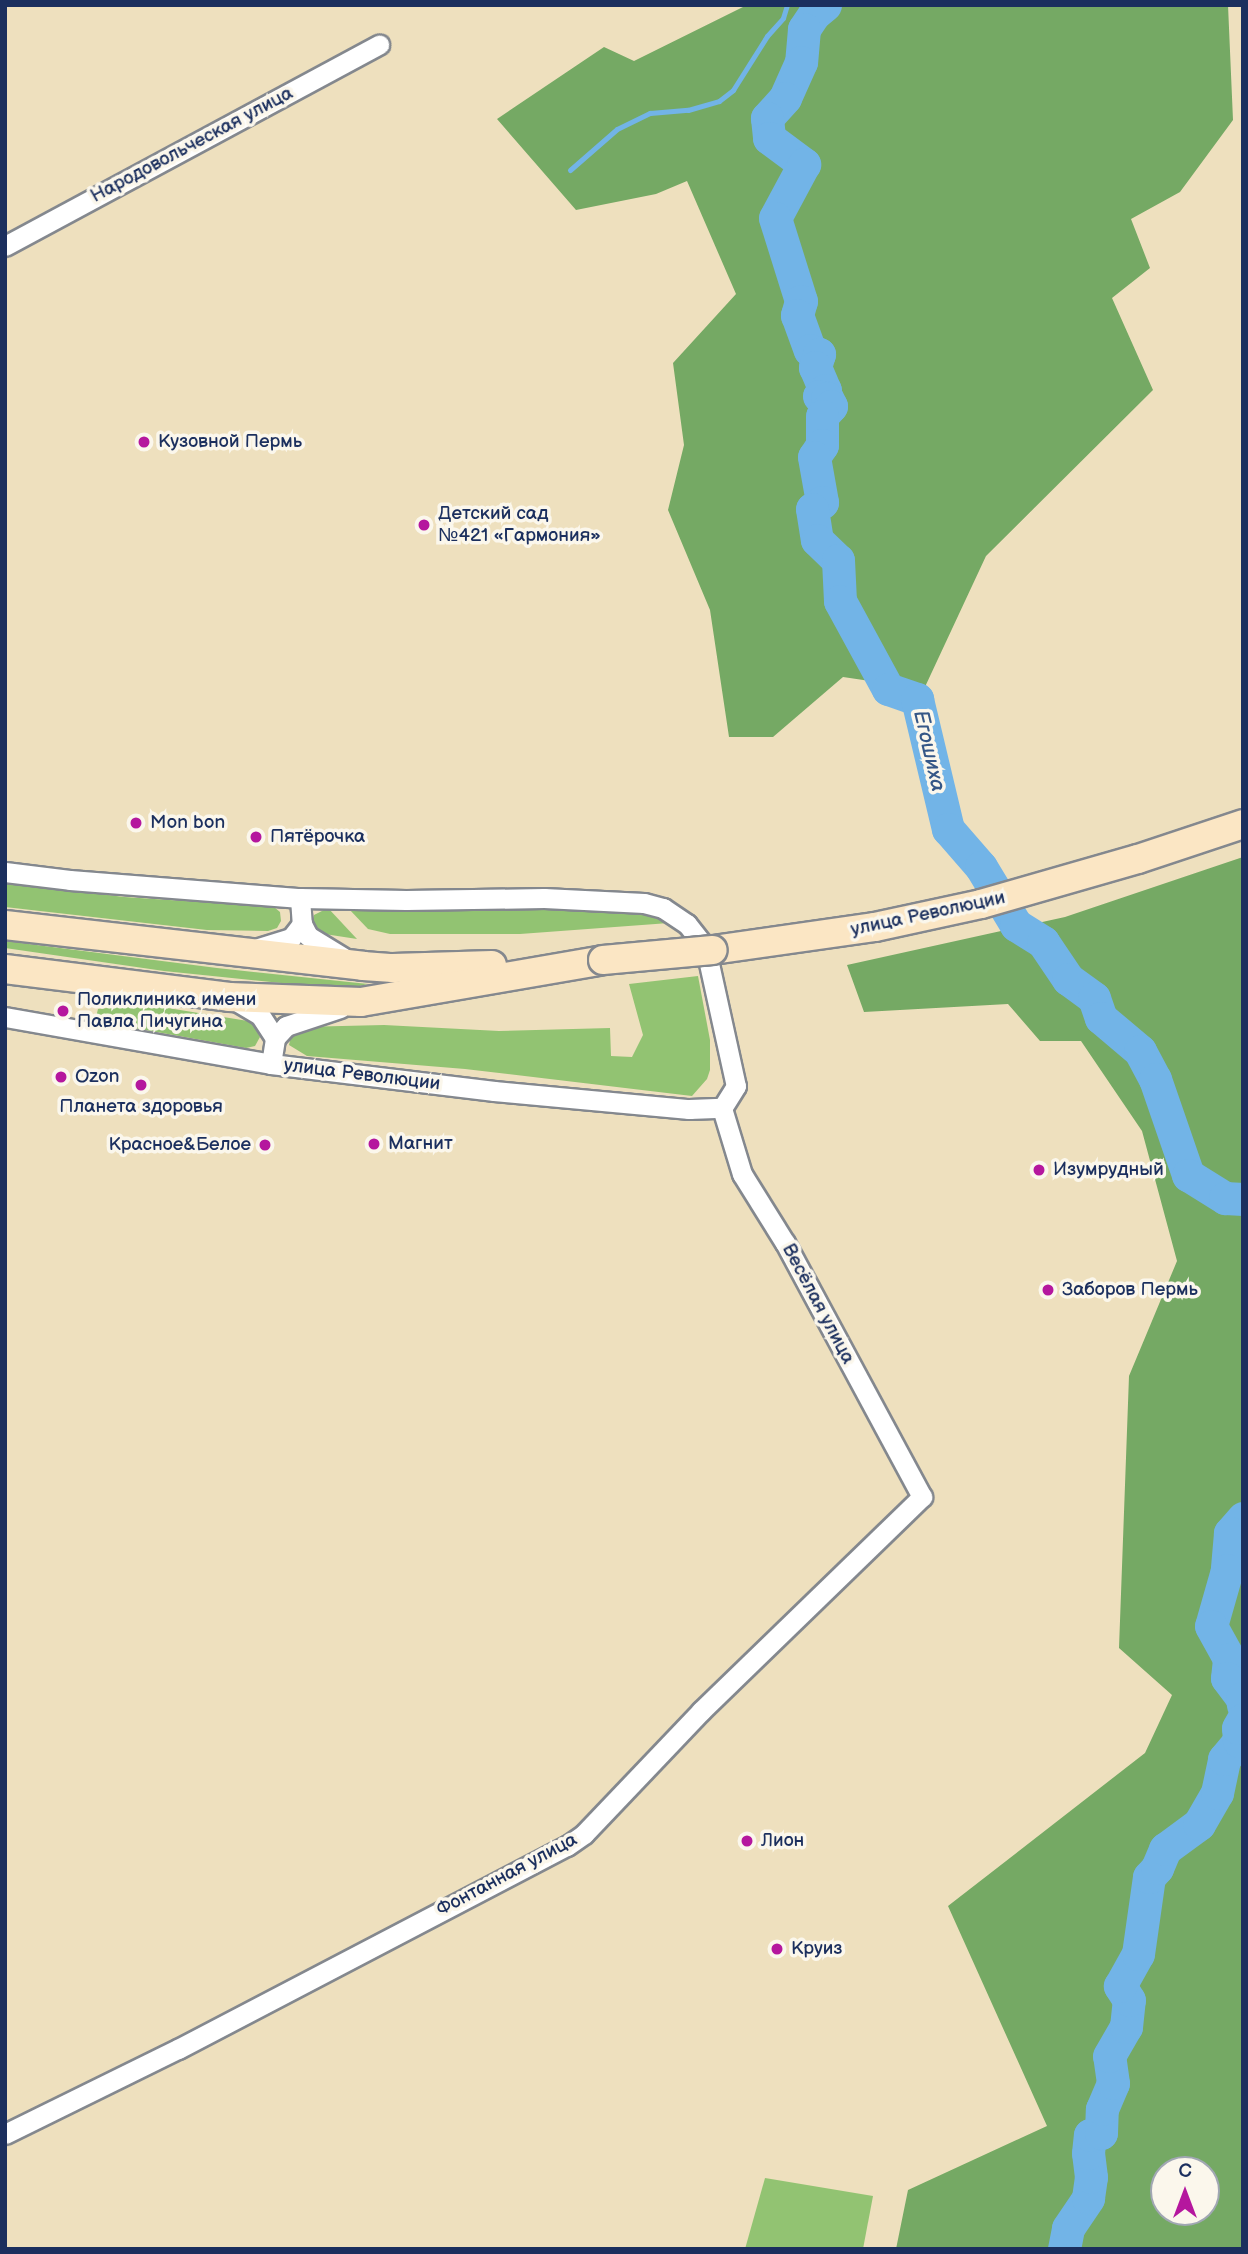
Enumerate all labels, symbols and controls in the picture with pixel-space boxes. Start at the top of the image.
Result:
street label: Народовольческая улица [87,82,297,208]
place label: Кузовной Пермь [158,431,302,453]
marker: Кузовной Пермь [136,434,152,450]
place label: Детский сад №421 «Гармония» [438,503,601,547]
marker: Детский сад №421 «Гармония» [416,517,432,533]
water label: Егошиха [907,708,951,794]
place label: Mon bon [150,812,225,834]
marker: Mon bon [128,815,144,831]
place label: Пятёрочка [270,826,365,848]
marker: Пятёрочка [248,829,264,845]
street label: улица Революции [849,886,1007,942]
place label: Поликлиника имени Павла Пичугина [77,989,256,1033]
marker: Поликлиника имени Павла Пичугина [55,1003,71,1019]
street label: улица Революции [283,1054,441,1096]
place label: Ozon [75,1066,120,1088]
marker: Ozon [53,1069,69,1085]
marker: Планета здоровья [133,1077,149,1093]
place label: Планета здоровья [59,1096,223,1118]
place label: Магнит [388,1133,453,1155]
place label: Красное&Белое [109,1134,251,1156]
marker: Магнит [366,1136,382,1152]
marker: Красное&Белое [257,1137,273,1153]
place label: Изумрудный [1053,1159,1164,1181]
marker: Изумрудный [1031,1162,1047,1178]
street label: Весёлая улица [777,1240,859,1368]
place label: Заборов Пермь [1062,1279,1198,1301]
marker: Заборов Пермь [1040,1282,1056,1298]
street label: Фонтанная улица [433,1828,581,1922]
place label: Лион [761,1830,804,1852]
marker: Лион [739,1833,755,1849]
place label: Круиз [791,1938,842,1960]
marker: Круиз [769,1941,785,1957]
north arrow [1150,2156,1220,2226]
text: С [1178,2160,1192,2183]

